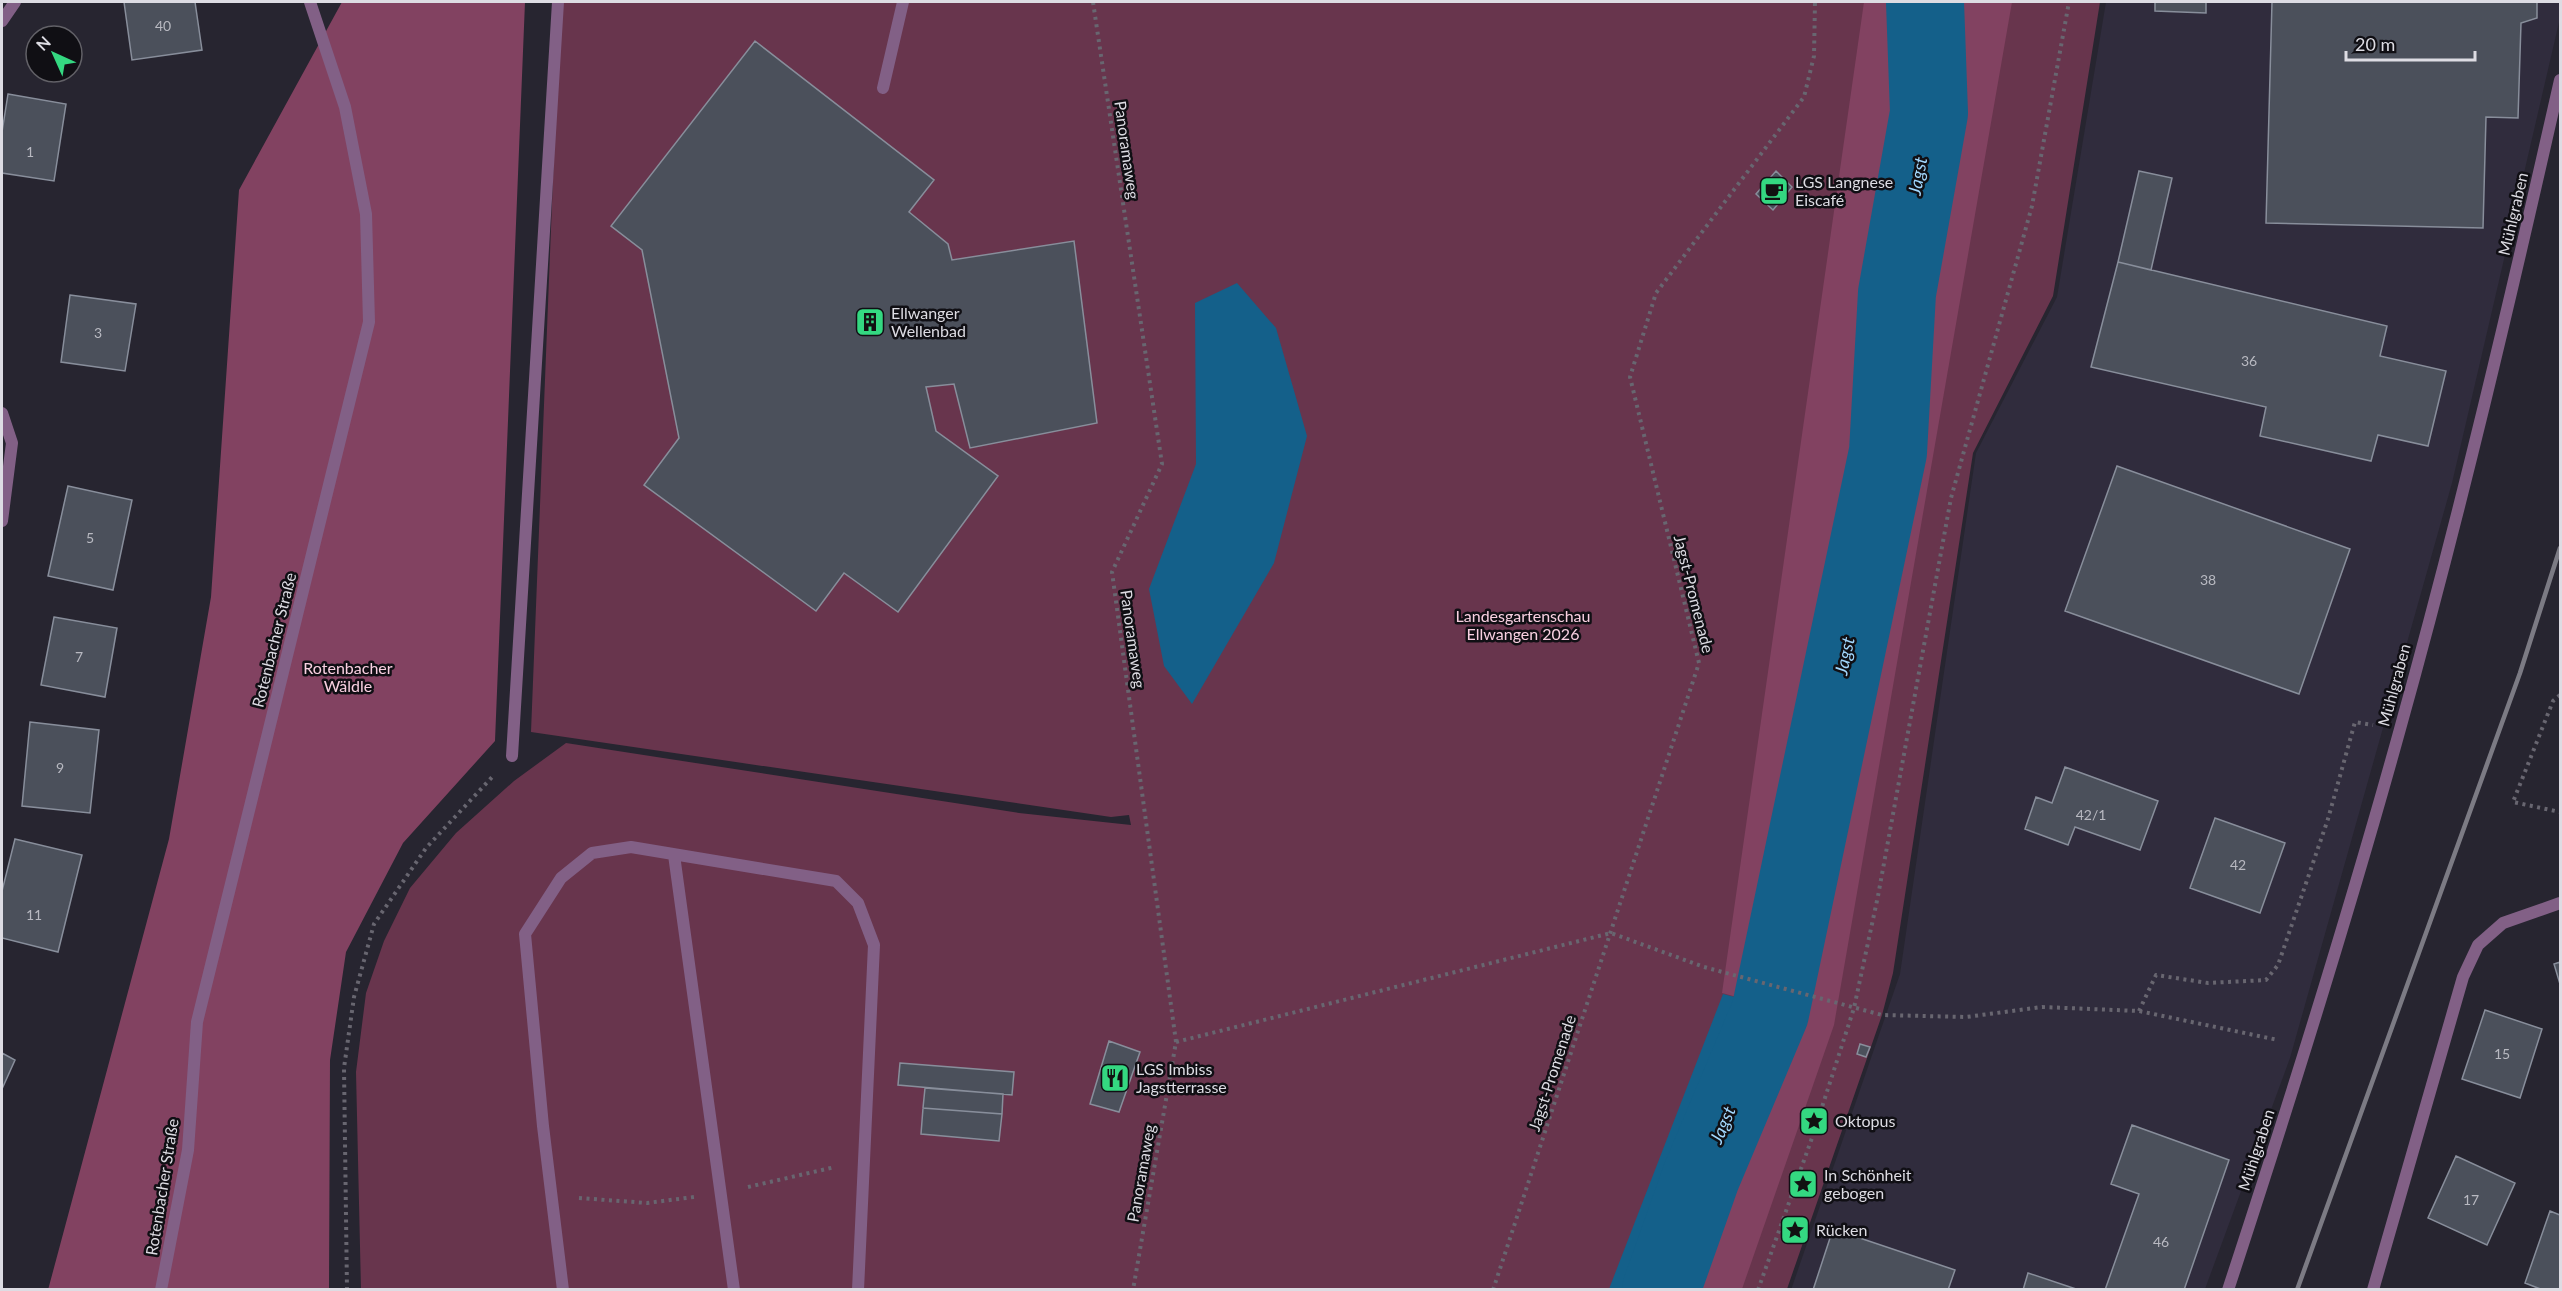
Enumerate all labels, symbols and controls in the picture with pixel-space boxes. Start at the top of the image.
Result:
house number: 40 [155,17,171,34]
north arrow [24,24,84,84]
scale bar [2346,24,2475,62]
text: N [32,32,54,54]
text: 20 m [2355,33,2395,55]
street label: Panoramaweg [1111,99,1144,200]
house number: 1 [26,143,34,160]
water label: Jagst [1903,154,1931,198]
street label: Mühlgraben [2494,171,2531,257]
place label: LGS Langnese Eiscafé [1795,172,1893,209]
cafe icon: LGS Langnese Eiscafé [1758,175,1790,207]
place label: Ellwanger Wellenbad [891,303,966,340]
building icon: Ellwanger Wellenbad [854,306,886,338]
house number: 3 [94,324,102,341]
house number: 36 [2241,352,2257,369]
house number: 5 [86,529,94,546]
street label: Jagst-Promenade [1671,533,1718,655]
street label: Rotenbacher Straße [248,570,299,709]
house number: 38 [2200,571,2216,588]
street label: Panoramaweg [1117,588,1150,689]
park label: Landesgartenschau Ellwangen 2026 [1456,606,1590,643]
water label: Jagst [1829,634,1859,678]
street label: Mühlgraben [2373,642,2414,728]
house number: 7 [75,648,83,665]
park label: Rotenbacher Wäldle [303,658,393,695]
house number: 9 [56,759,64,776]
house number: 42/1 [2076,806,2106,823]
house number: 42 [2230,856,2246,873]
house number: 11 [26,906,42,923]
street label: Jagst-Promenade [1524,1012,1579,1133]
house number: 15 [2494,1045,2510,1062]
place label: LGS Imbiss Jagstterrasse [1136,1059,1227,1096]
restaurant icon: LGS Imbiss Jagstterrasse [1099,1062,1131,1094]
water label: Jagst [1704,1102,1740,1147]
place icon: Oktopus [1798,1105,1830,1137]
street label: Mühlgraben [2233,1107,2278,1193]
place label: Oktopus [1835,1111,1895,1130]
street label: Rotenbacher Straße [141,1117,182,1257]
street label: Panoramaweg [1123,1122,1158,1223]
place label: In Schönheit gebogen [1824,1165,1912,1202]
place icon: In Schönheit gebogen [1787,1168,1819,1200]
house number: 17 [2463,1191,2479,1208]
place icon: Rücken [1779,1214,1811,1246]
place label: Rücken [1816,1220,1867,1239]
house number: 46 [2153,1233,2169,1250]

